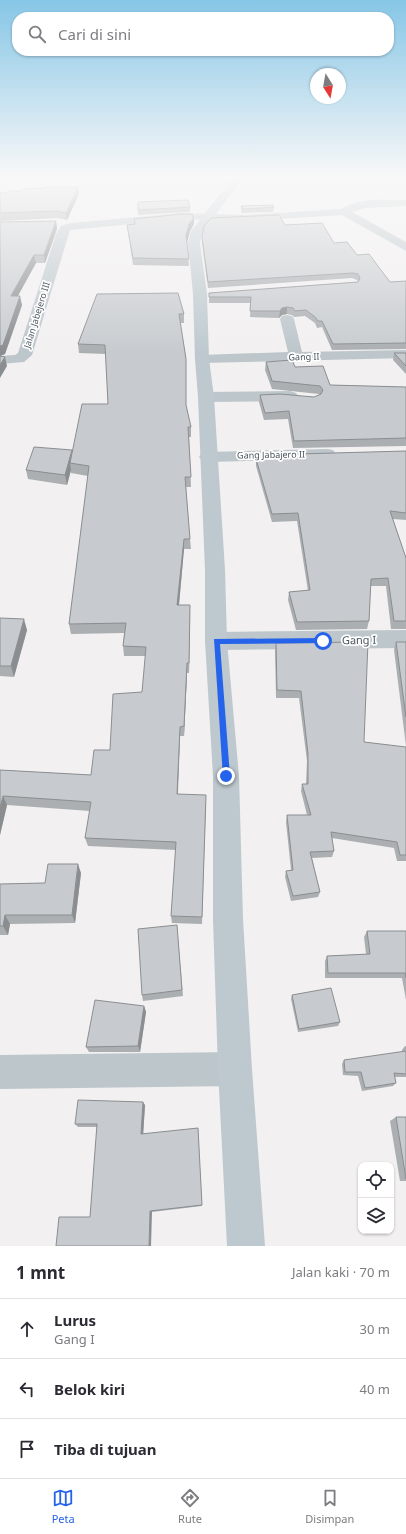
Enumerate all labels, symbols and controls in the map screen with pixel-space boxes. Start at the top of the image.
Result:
search box [12,12,394,56]
icon: search [26,23,48,45]
text: Cari di sini [58,24,131,44]
north arrow [310,68,346,104]
street label: Jalan Jabejero III [20,280,53,351]
street label: Gang II [288,349,320,364]
street label: Gang Jabajero II [237,447,305,462]
route start [314,632,332,650]
street label: Gang I [342,632,377,647]
route end [217,767,235,785]
map controls [358,1162,394,1234]
button: locate [358,1162,394,1198]
button: layers [358,1198,394,1234]
text: 1 mnt [16,1261,65,1284]
text: Jalan kaki · 70 m [292,1263,390,1281]
text: Lurus [54,1310,96,1330]
icon: ahead [16,1318,38,1340]
text: 30 m [360,1320,390,1338]
text: Gang I [54,1330,95,1348]
icon: left [16,1378,38,1400]
text: Belok kiri [54,1379,125,1399]
text: 40 m [360,1380,390,1398]
icon: arrive [16,1438,38,1460]
text: Tiba di tujuan [54,1439,157,1459]
tab: Peta [52,1487,75,1526]
tab: Rute [178,1487,202,1526]
tab: Disimpan [305,1487,354,1526]

